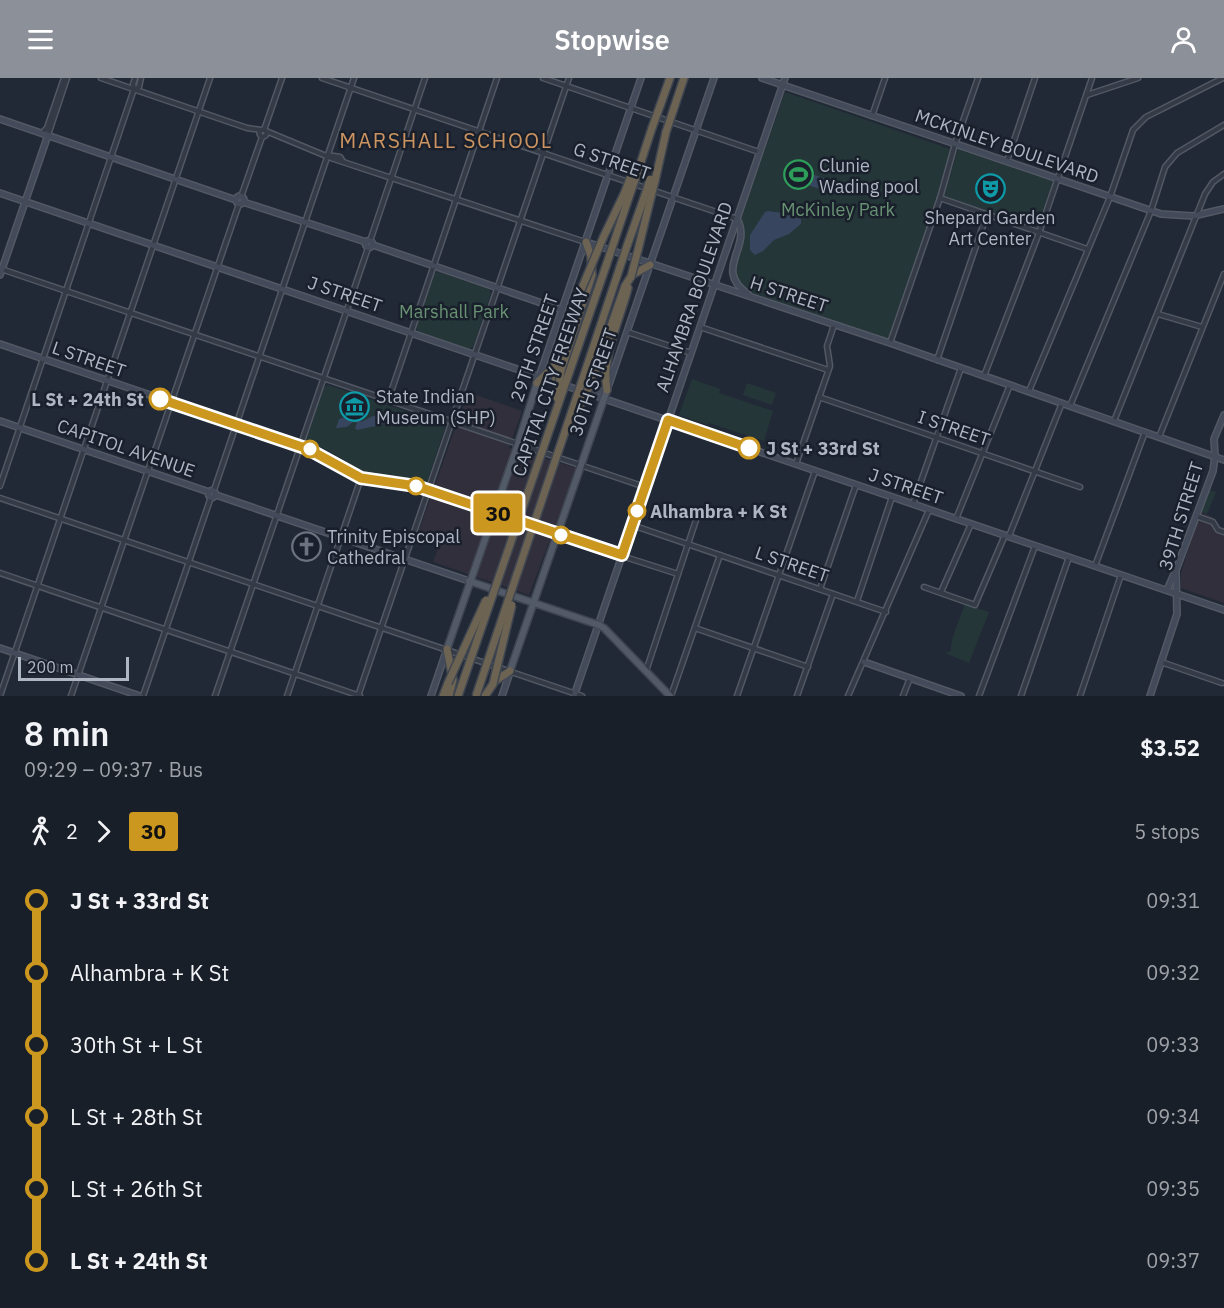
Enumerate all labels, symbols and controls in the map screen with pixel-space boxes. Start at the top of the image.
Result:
text: Stopwise [554,22,670,57]
icon: menu [24,23,57,56]
icon: person [1167,23,1200,56]
street label: MCKINLEY BOULEVARD [912,104,1102,188]
district label: MARSHALL SCHOOL [339,126,553,154]
street label: G STREET [570,137,654,185]
place label: Clunie Wading pool [819,154,919,198]
sports icon: Clunie Wading pool [782,159,814,191]
theatre icon: Shepard Garden Art Center [974,172,1006,204]
park label: McKinley Park [781,198,896,221]
street label: ALHAMBRA BOULEVARD [651,199,737,395]
place label: Shepard Garden Art Center [925,206,1055,250]
street label: J STREET [305,271,385,317]
street label: H STREET [747,271,831,317]
street label: CAPITAL CITY FREEWAY [507,284,593,479]
street label: 29TH STREET [505,291,563,405]
park label: Marshall Park [399,300,509,323]
street label: 30TH STREET [564,325,622,439]
street label: L STREET [49,336,129,382]
place label: State Indian Museum (SHP) [376,385,496,429]
place label: L St + 24th St [31,388,144,411]
marker: L St + 24th St [149,388,171,410]
museum icon: State Indian Museum (SHP) [339,390,371,422]
street label: I STREET [915,405,993,451]
street label: CAPITOL AVENUE [54,414,198,482]
marker: J St + 33rd St [738,437,760,459]
place label: J St + 33rd St [766,437,880,460]
unlabelled marker [301,440,319,458]
street label: 39TH STREET [1154,459,1208,573]
street label: J STREET [866,463,946,509]
unlabelled marker [407,477,425,495]
line badge: 30 [471,494,525,532]
text: 30 [485,499,511,527]
place label: Alhambra + K St [650,500,787,523]
marker: Alhambra + K St [628,502,646,520]
place label: Trinity Episcopal Cathedral [327,525,460,569]
unlabelled marker [552,526,570,544]
church icon: Trinity Episcopal Cathedral [290,530,322,562]
street label: L STREET [752,541,832,587]
scale bar [18,654,129,682]
text: 200 m [27,657,74,677]
text: 8 min [24,712,109,755]
text: $3.52 [1140,733,1200,762]
text: 09:29 – 09:37 · Bus [24,756,203,783]
icon: walk [24,815,57,848]
icon: forward [87,815,120,848]
text: 30 [141,817,166,845]
text: 2 [66,818,78,845]
text: 5 stops [1134,818,1200,845]
text: J St + 33rd St [70,886,209,915]
text: 09:31 [1146,887,1200,914]
text: Alhambra + K St [70,958,229,987]
text: 09:32 [1146,959,1200,986]
text: 30th St + L St [70,1030,203,1059]
text: 09:33 [1146,1031,1200,1058]
text: L St + 28th St [70,1102,203,1131]
text: 09:34 [1146,1103,1200,1130]
text: L St + 26th St [70,1174,203,1203]
text: 09:35 [1146,1175,1200,1202]
text: L St + 24th St [70,1246,208,1275]
text: 09:37 [1146,1247,1200,1274]

